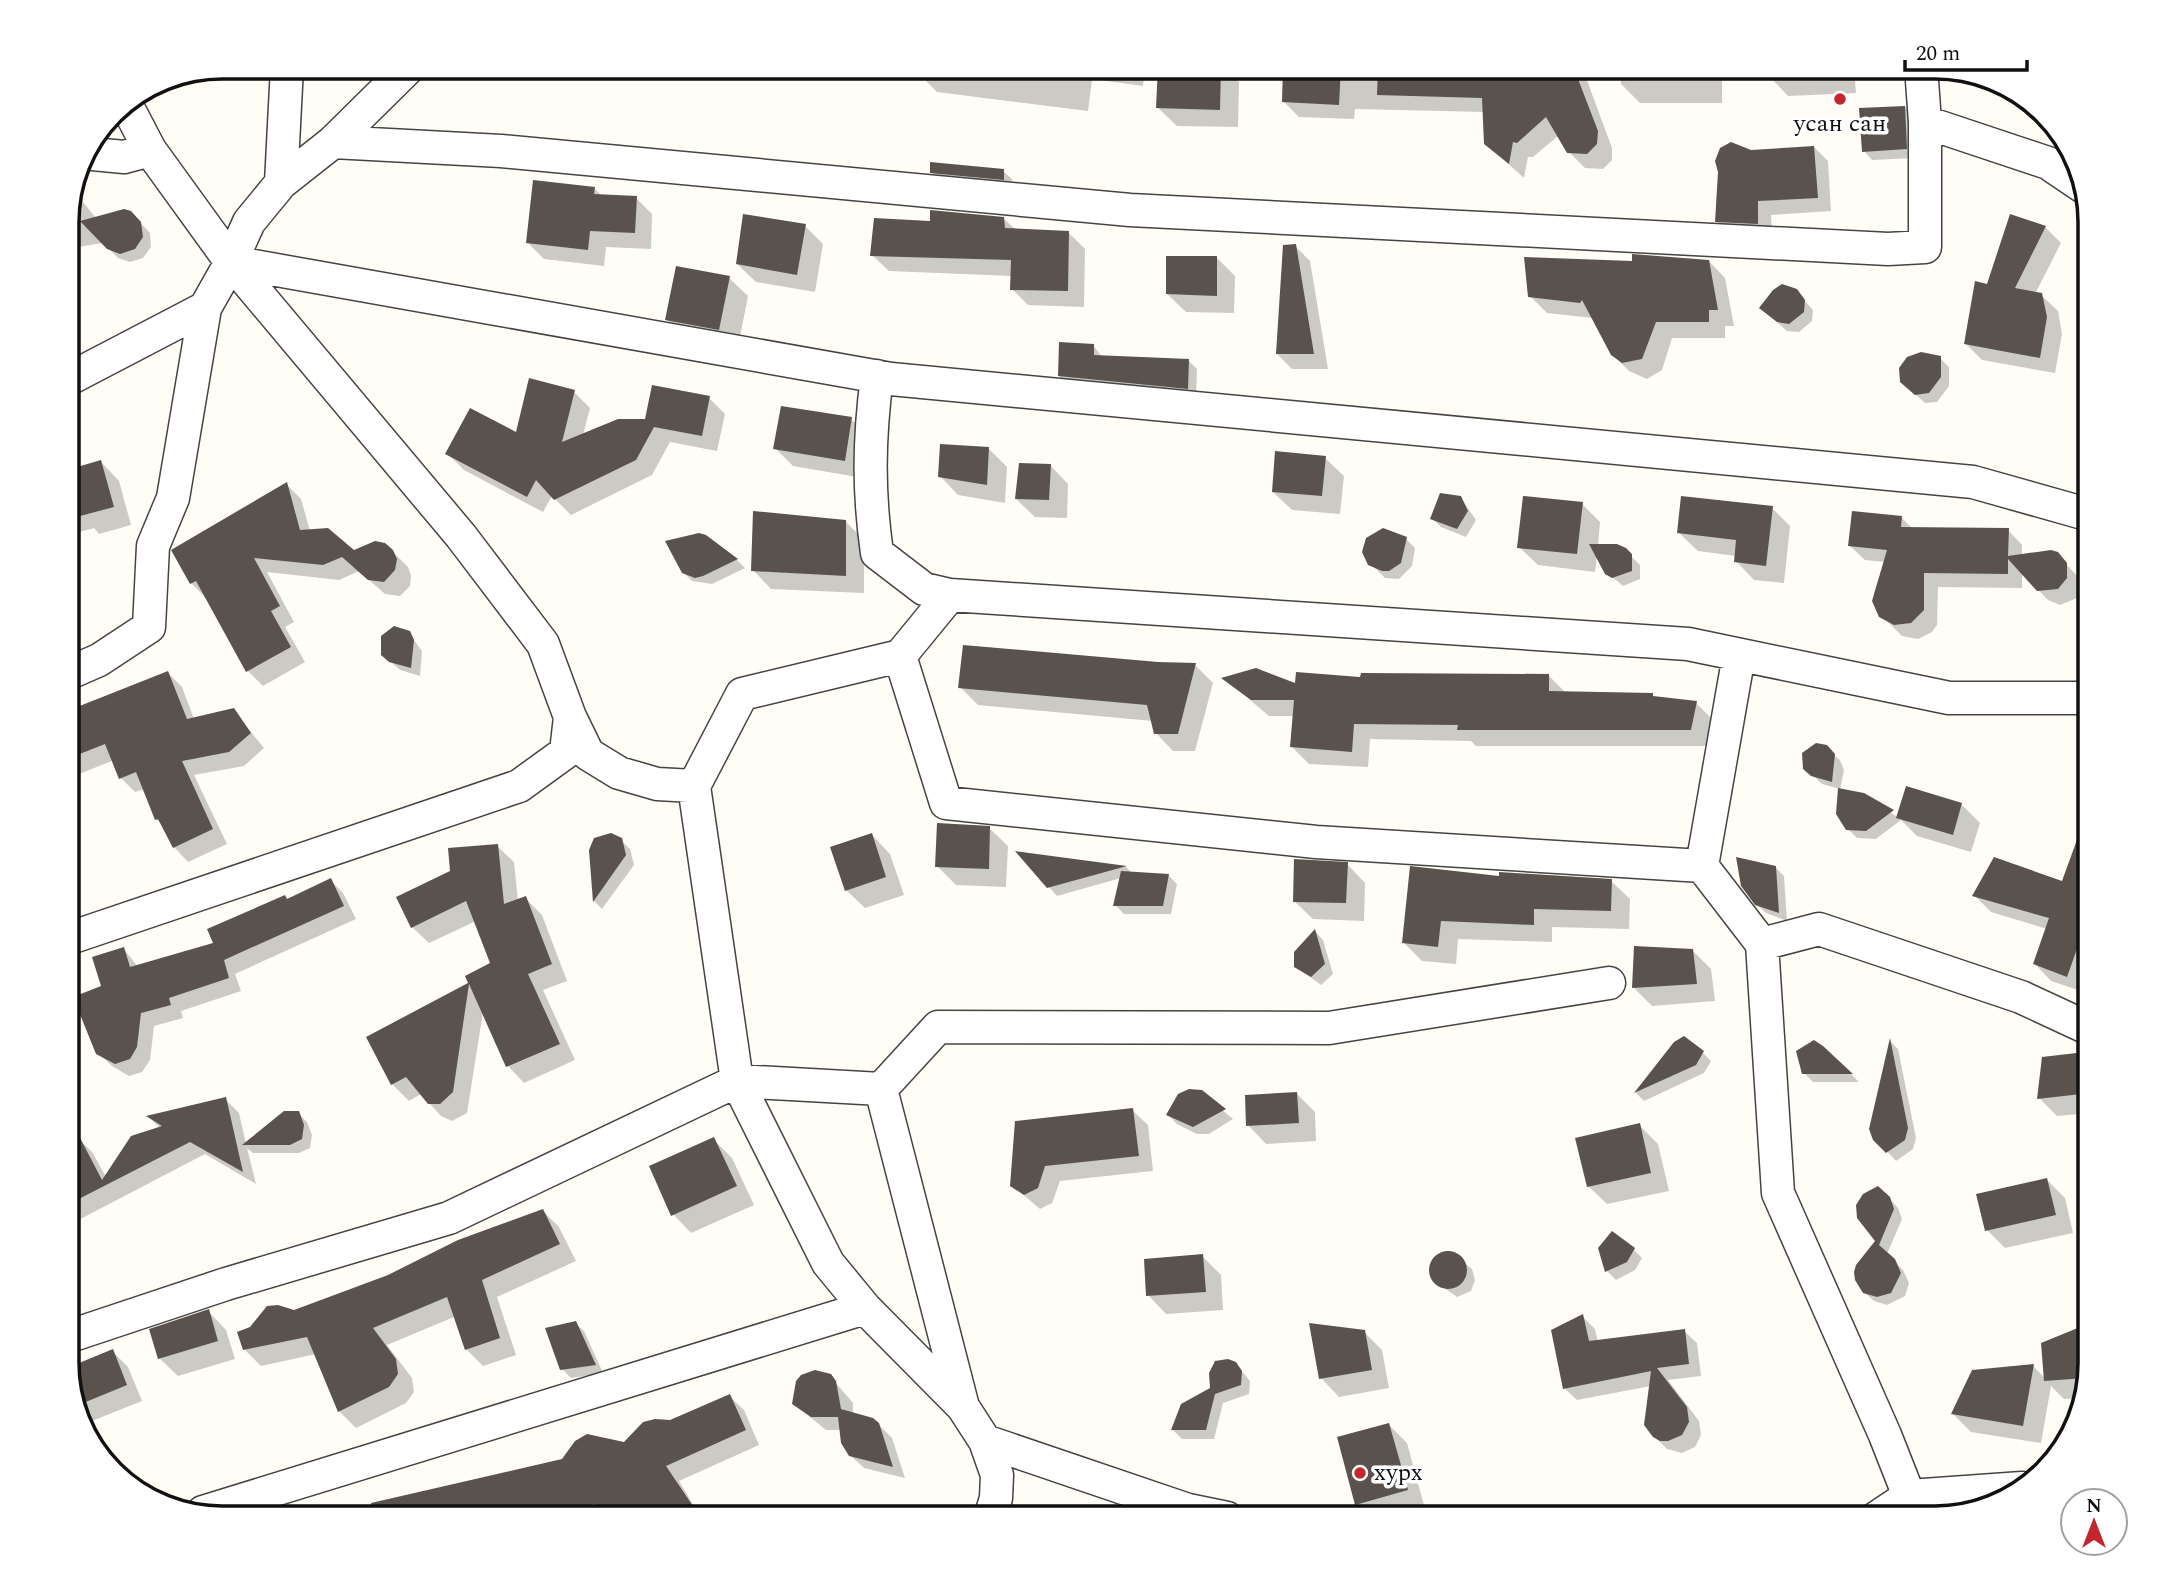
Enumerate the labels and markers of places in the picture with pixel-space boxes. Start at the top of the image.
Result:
marker: усан сан [1832,91,1848,107]
place label: усан сан [1793,106,1886,142]
place label: хурх [1374,1455,1423,1491]
marker: хурх [1352,1465,1368,1481]

